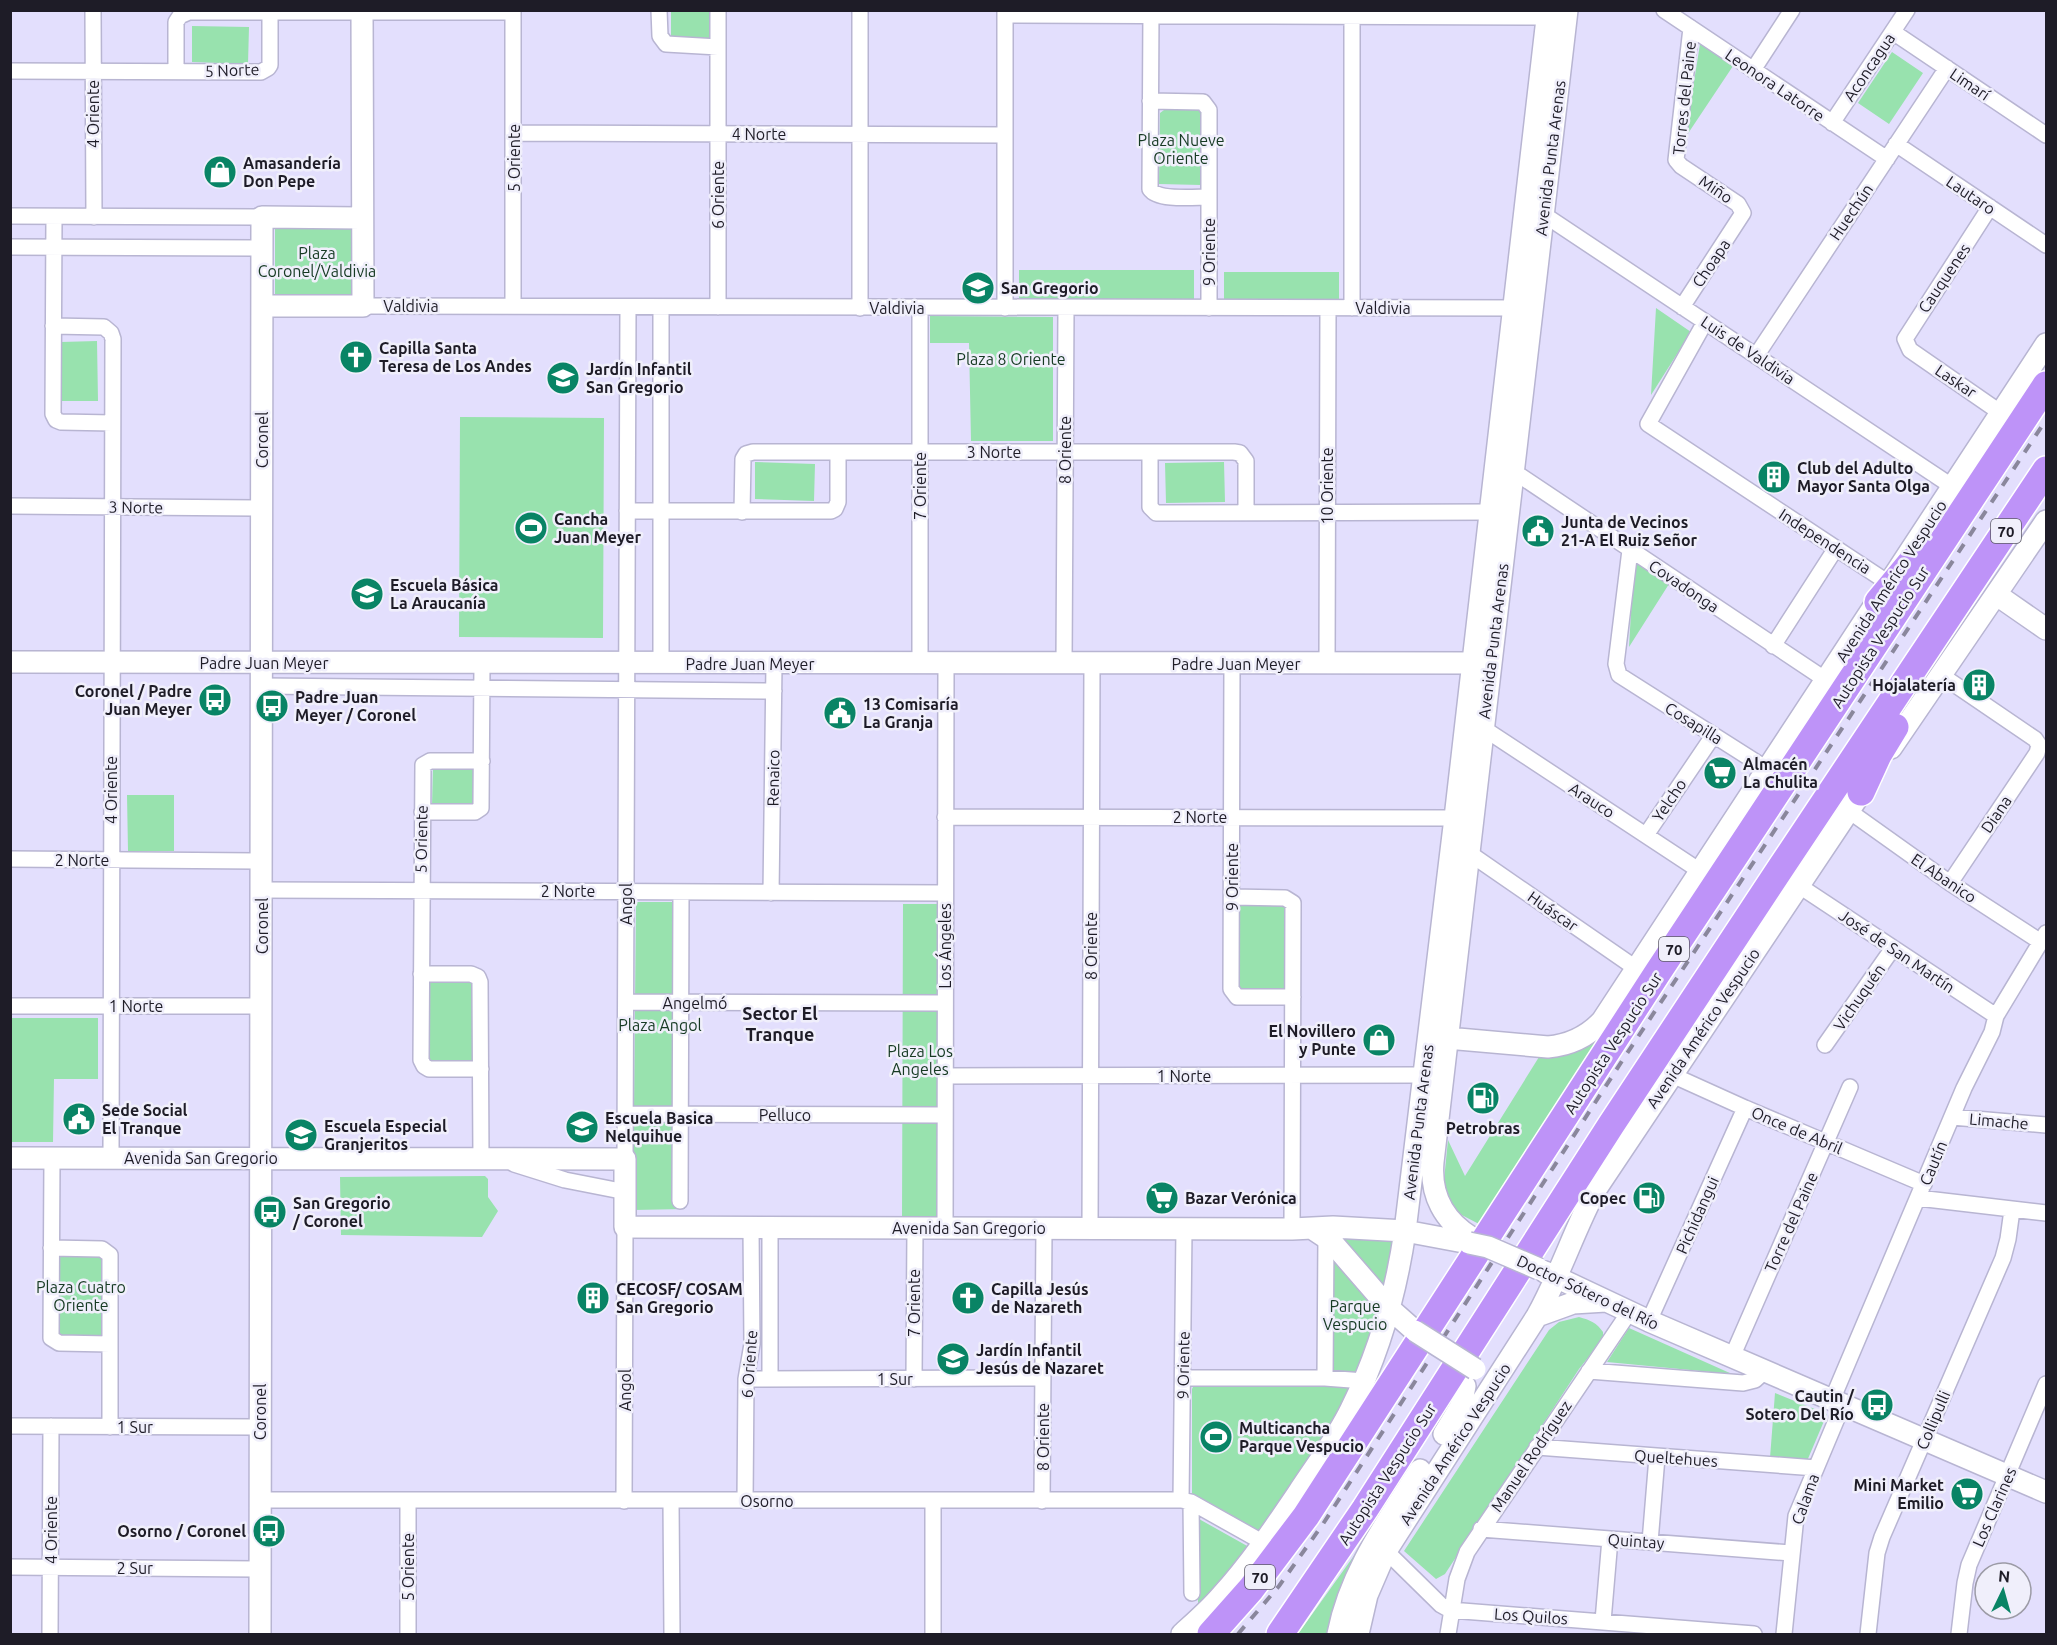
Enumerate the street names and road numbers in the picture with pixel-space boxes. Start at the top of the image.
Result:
street label: Aconcagua [1840,29,1898,105]
street label: Torres del Paine [1669,40,1699,156]
street label: Leonora Latorre [1722,45,1828,125]
street label: 5 Norte [204,60,260,80]
street label: Limarí [1947,64,1994,104]
street label: Avenida Punta Arenas [1532,79,1568,237]
street label: 4 Oriente [84,80,102,148]
street label: 5 Oriente [505,124,523,192]
street label: 4 Norte [732,125,786,143]
street label: 6 Oriente [709,161,727,229]
street label: Miño [1696,171,1736,207]
street label: Lautaro [1943,172,1999,218]
street label: Huechún [1826,180,1876,244]
street label: 9 Oriente [1200,218,1218,286]
street label: Choapa [1688,236,1734,290]
street label: Cauquenes [1914,240,1974,316]
street label: Valdivia [383,297,439,315]
street label: Valdivia [869,299,925,317]
street label: Valdivia [1355,299,1411,317]
street label: Luis de Valdivia [1698,312,1798,388]
street label: Laskar [1932,361,1980,401]
street label: Coronel [253,412,271,468]
street label: 8 Oriente [1056,416,1074,484]
street label: 3 Norte [967,443,1021,461]
street label: 10 Oriente [1318,447,1336,525]
street label: 7 Oriente [911,452,929,520]
street label: Avenida Américo Vespucio [1832,497,1950,665]
street label: 3 Norte [109,498,163,516]
street label: Independencia [1776,505,1874,577]
road number: 70 [1991,519,2021,543]
street label: Covadonga [1646,556,1722,616]
street label: Avenida Punta Arenas [1475,562,1511,720]
street label: Autopista Vespucio Sur [1827,563,1933,711]
street label: Padre Juan Meyer [200,654,328,672]
street label: Padre Juan Meyer [686,655,814,673]
street label: Padre Juan Meyer [1172,655,1300,673]
street label: Cosapilla [1662,698,1726,748]
street label: Renaico [764,749,782,807]
street label: 4 Oriente [102,756,120,824]
street label: Yelcho [1648,775,1690,825]
street label: Arauco [1566,779,1618,821]
street label: Diana [1977,792,2015,836]
street label: 5 Oriente [411,805,431,873]
street label: 2 Norte [1173,808,1227,826]
street label: 9 Oriente [1223,843,1241,911]
street label: El Abanico [1908,850,1980,906]
street label: 2 Norte [55,851,109,869]
street label: 2 Norte [541,882,595,900]
street label: Angol [617,883,635,925]
street label: Huáscar [1524,887,1582,935]
street label: Coronel [253,898,271,954]
street label: Los Ángeles [934,903,954,989]
street label: José de San Martín [1836,906,1958,996]
street label: 8 Oriente [1082,912,1100,980]
road number: 70 [1659,937,1689,961]
street label: Avenida Américo Vespucio [1643,945,1763,1111]
street label: Vichuquén [1830,960,1888,1034]
street label: Autopista Vespucio Sur [1560,969,1666,1117]
street label: Angelmó [663,994,727,1012]
street label: 1 Norte [109,997,163,1015]
street label: Avenida Punta Arenas [1400,1043,1436,1201]
street label: 1 Norte [1157,1067,1211,1085]
street label: Once de Abril [1749,1103,1845,1157]
street label: Pelluco [759,1106,811,1124]
street label: Limache [1969,1109,2029,1133]
street label: Cautín [1916,1138,1950,1188]
street label: Avenida San Gregorio [124,1149,278,1167]
street label: Torre del Paine [1761,1169,1821,1275]
street label: Pichidangui [1672,1173,1722,1257]
street label: Avenida San Gregorio [892,1219,1046,1237]
street label: Doctor Sótero del Río [1514,1251,1662,1333]
street label: 7 Oriente [905,1269,923,1337]
street label: 6 Oriente [738,1329,760,1399]
street label: 9 Oriente [1173,1331,1193,1399]
street label: Avenida Américo Vespucio [1396,1360,1514,1528]
street label: Angol [616,1369,634,1411]
street label: 1 Sur [877,1370,913,1388]
street label: Coronel [251,1384,269,1440]
street label: Collipulli [1913,1388,1953,1452]
street label: Manuel Rodríguez [1487,1397,1575,1515]
street label: Autopista Vespucio Sur [1334,1400,1440,1548]
street label: 8 Oriente [1034,1403,1052,1471]
street label: 1 Sur [117,1418,153,1436]
street label: Queltehues [1634,1446,1718,1470]
street label: Los Clarines [1968,1464,2020,1550]
street label: Calama [1788,1471,1822,1527]
street label: Osorno [740,1492,794,1510]
street label: 4 Oriente [42,1496,60,1564]
street label: Quintay [1607,1530,1665,1552]
street label: 5 Oriente [399,1533,417,1601]
street label: 2 Sur [117,1559,153,1577]
road number: 70 [1245,1565,1275,1589]
street label: Los Quilos [1493,1604,1569,1628]

